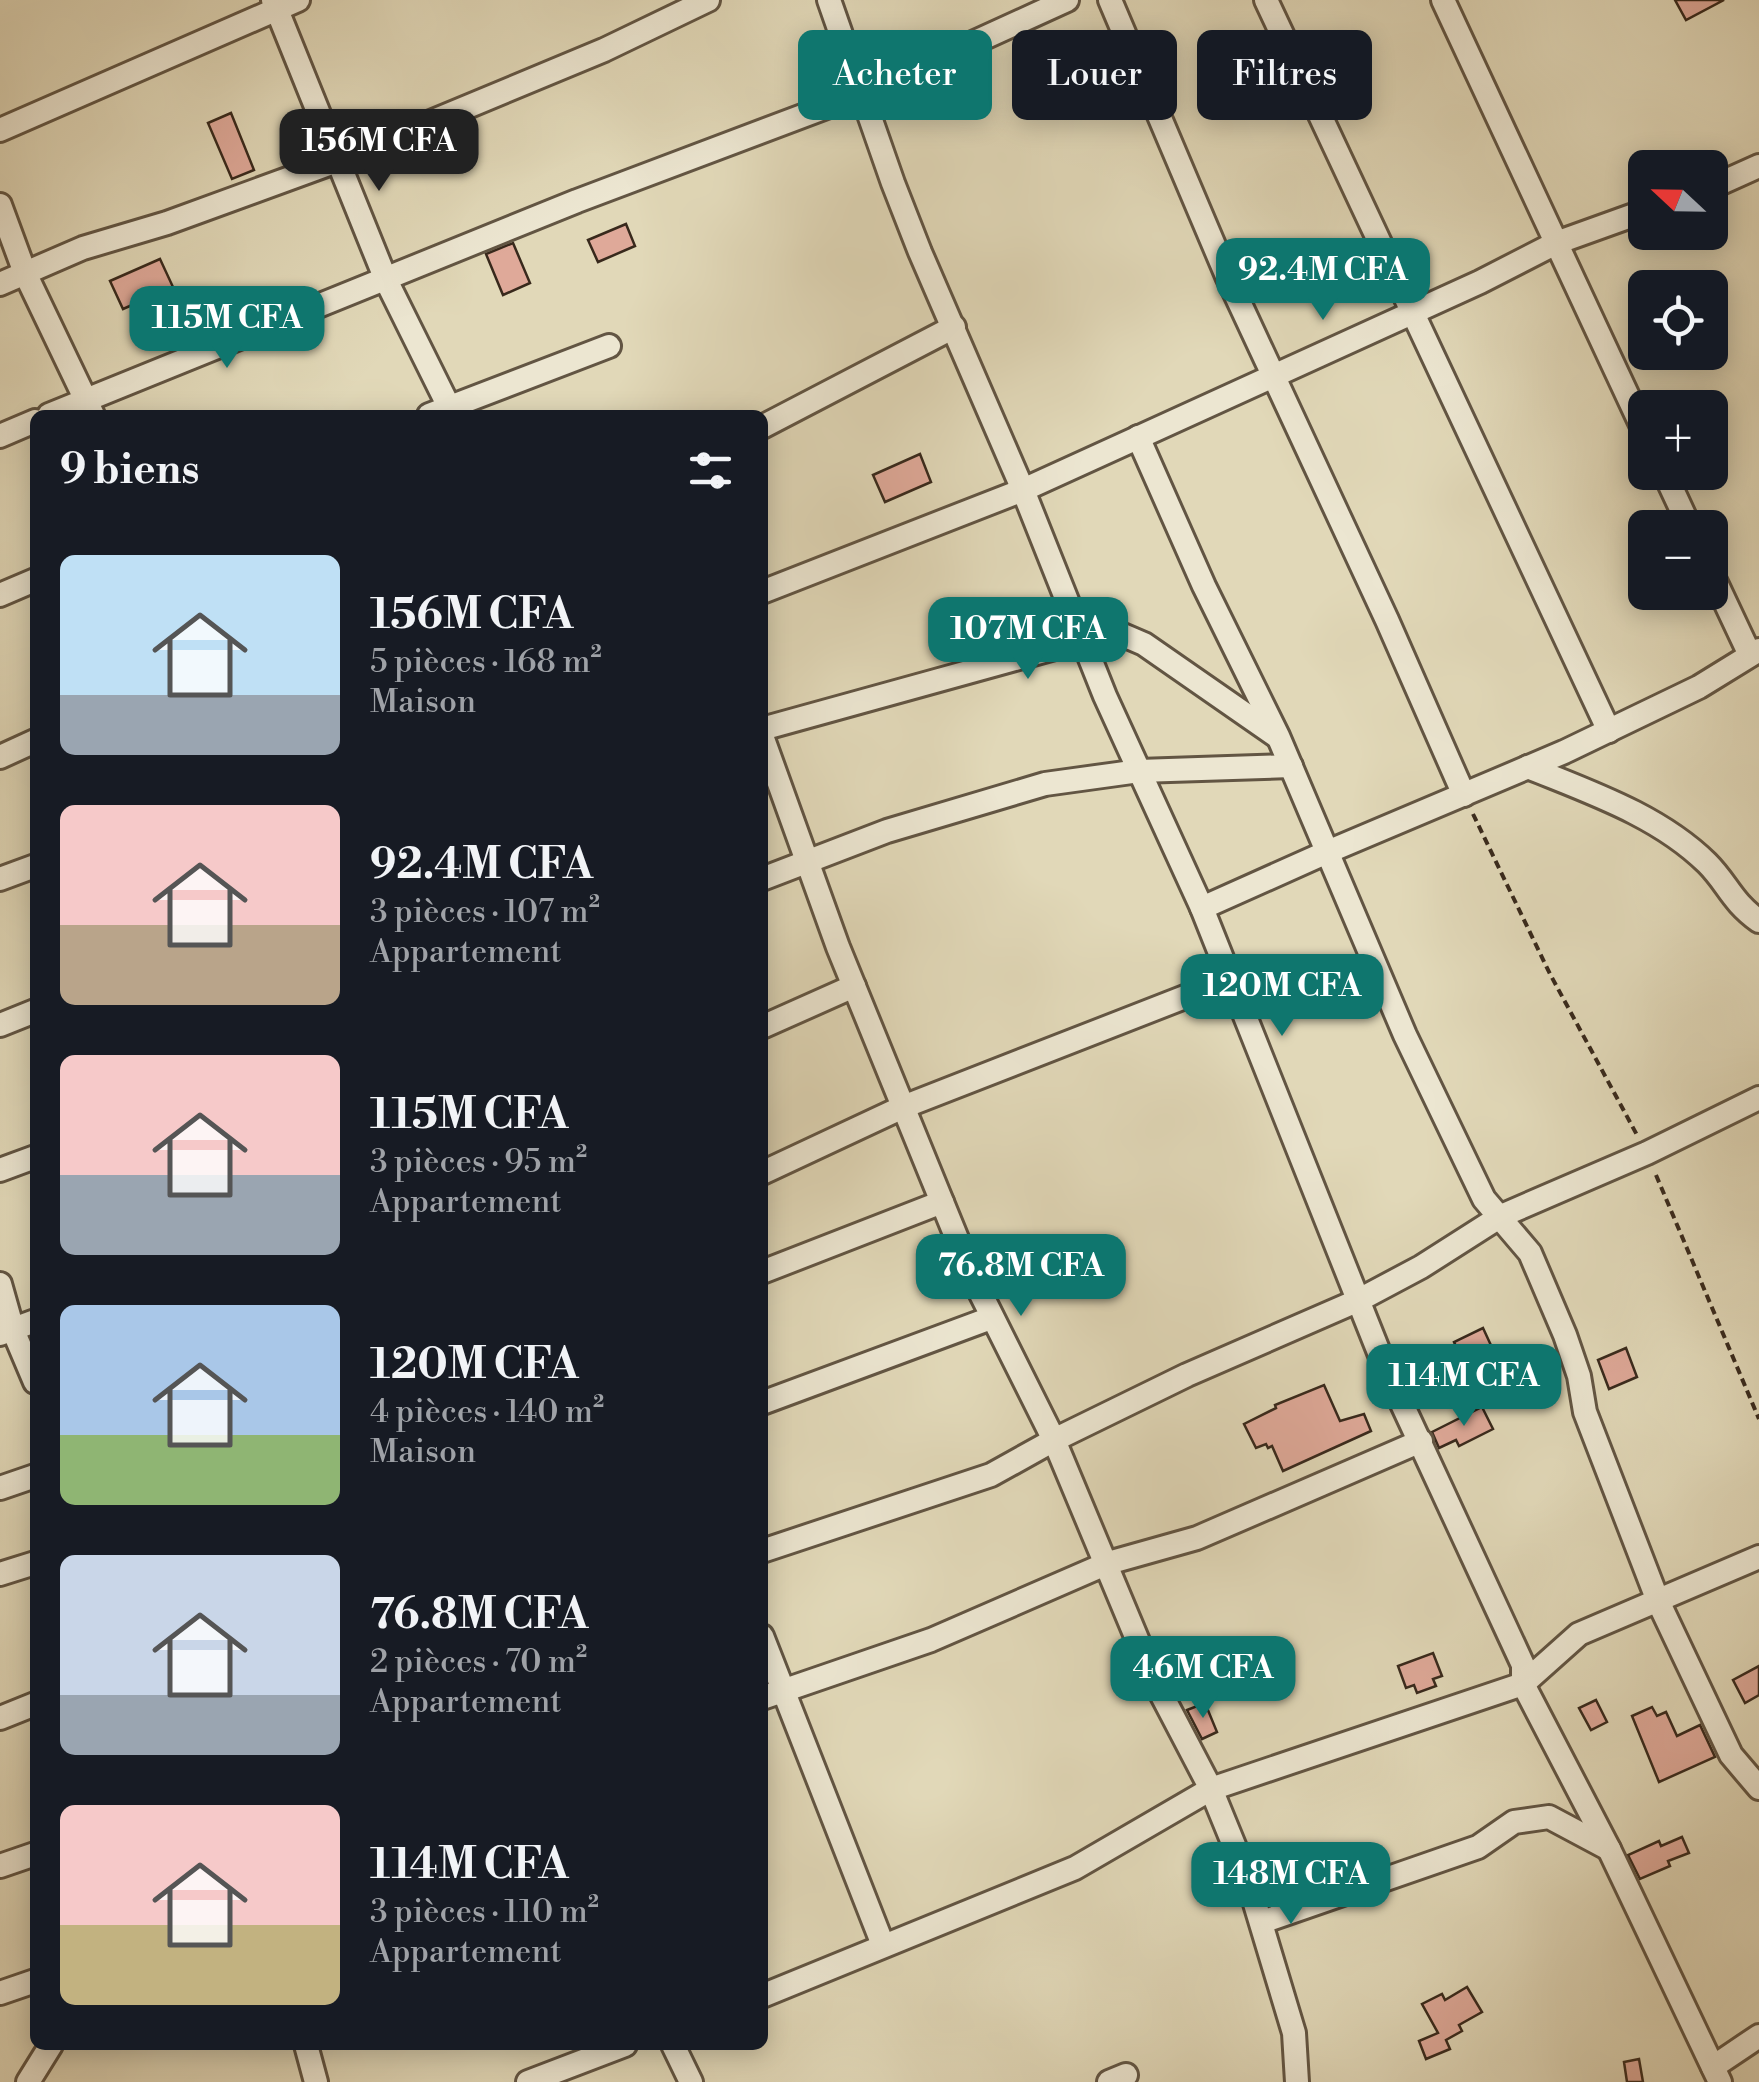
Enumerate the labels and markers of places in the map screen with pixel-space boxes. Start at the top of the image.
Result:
pin: 156M CFA [276,109,482,194]
pin: 92.4M CFA [1209,238,1437,323]
pin: 115M CFA [124,286,330,371]
pin: 107M CFA [925,597,1131,682]
pin: 120M CFA [1179,954,1385,1039]
pin: 76.8M CFA [907,1234,1135,1319]
pin: 114M CFA [1361,1344,1567,1429]
pin: 46M CFA [1111,1636,1295,1721]
pin: 148M CFA [1188,1842,1394,1927]

